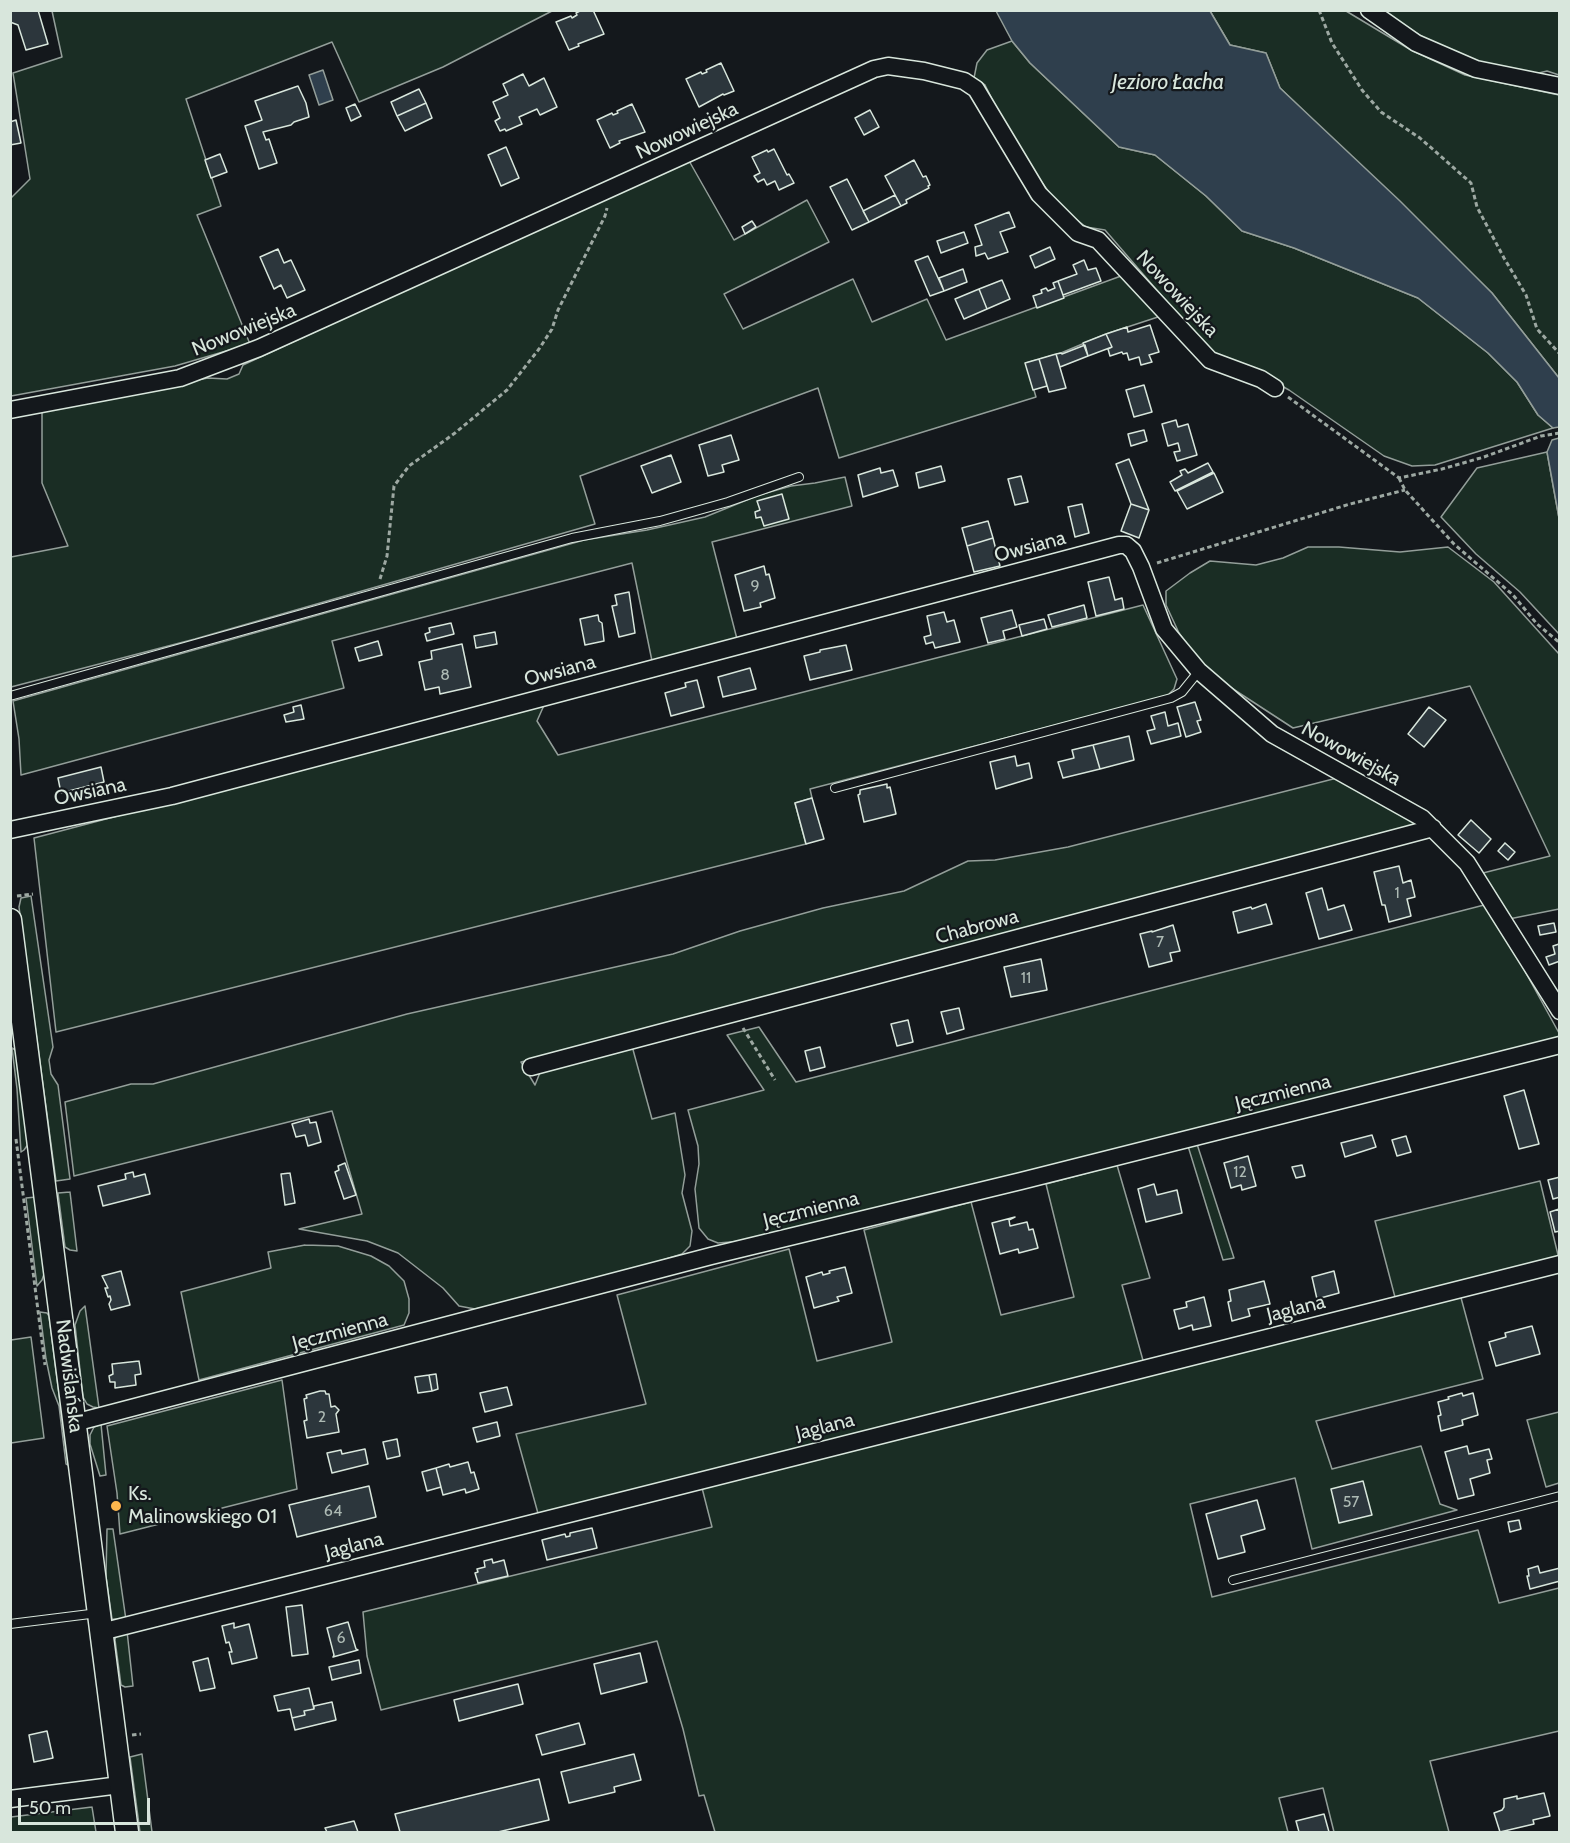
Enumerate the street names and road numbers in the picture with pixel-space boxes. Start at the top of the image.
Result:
street label: Nowowiejska [632,97,742,165]
street label: Nowowiejska [1131,246,1223,342]
street label: Nowowiejska [189,298,299,362]
street label: Owsiana [992,526,1068,568]
street label: Owsiana [522,650,598,692]
street label: Nowowiejska [1297,717,1405,791]
street label: Owsiana [52,773,128,811]
street label: Chabrowa [933,904,1021,950]
street label: Jęczmienna [1233,1070,1333,1116]
street label: Jęczmienna [761,1187,861,1233]
street label: Jaglana [1264,1290,1328,1328]
street label: Jęczmienna [290,1308,390,1356]
street label: Nadwiślańska [50,1318,88,1434]
street label: Jaglana [793,1408,857,1446]
street label: Jaglana [322,1527,386,1565]

